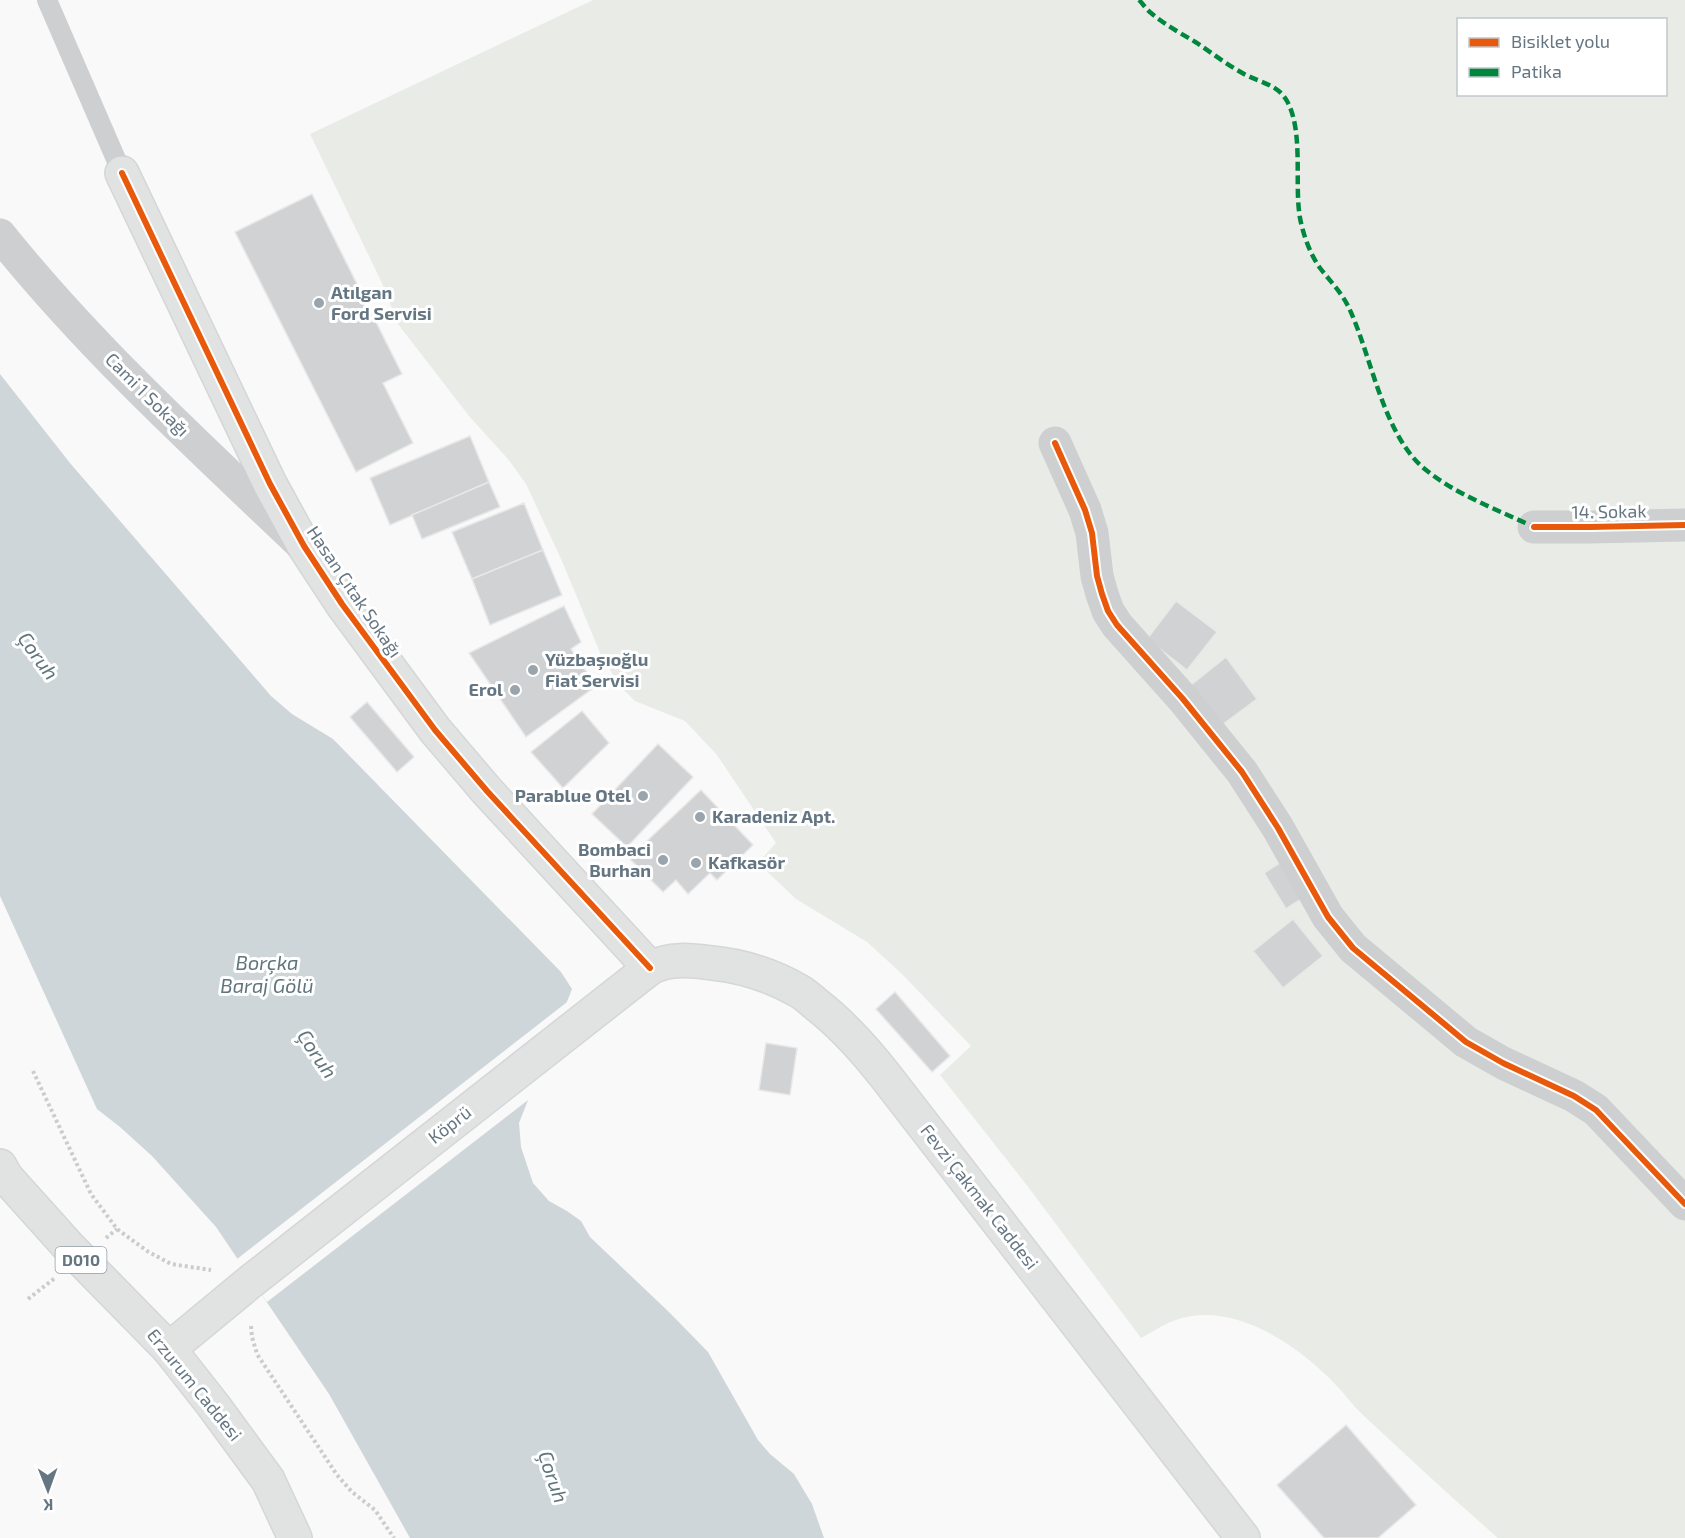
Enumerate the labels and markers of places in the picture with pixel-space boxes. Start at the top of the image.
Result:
place label: Atılgan Ford Servisi [331,281,432,324]
marker: Atılgan Ford Servisi [312,296,326,310]
place label: Yüzbaşıoğlu Fiat Servisi [545,648,648,691]
marker: Yüzbaşıoğlu Fiat Servisi [526,663,540,677]
place label: Erol [469,678,503,700]
marker: Erol [508,683,522,697]
place label: Parablue Otel [515,784,631,806]
marker: Parablue Otel [636,789,650,803]
place label: Karadeniz Apt. [712,805,836,827]
marker: Karadeniz Apt. [693,810,707,824]
place label: Bombaci Burhan [578,838,651,881]
place label: Kafkasör [708,851,785,873]
marker: Bombaci Burhan [656,853,670,867]
marker: Kafkasör [689,856,703,870]

